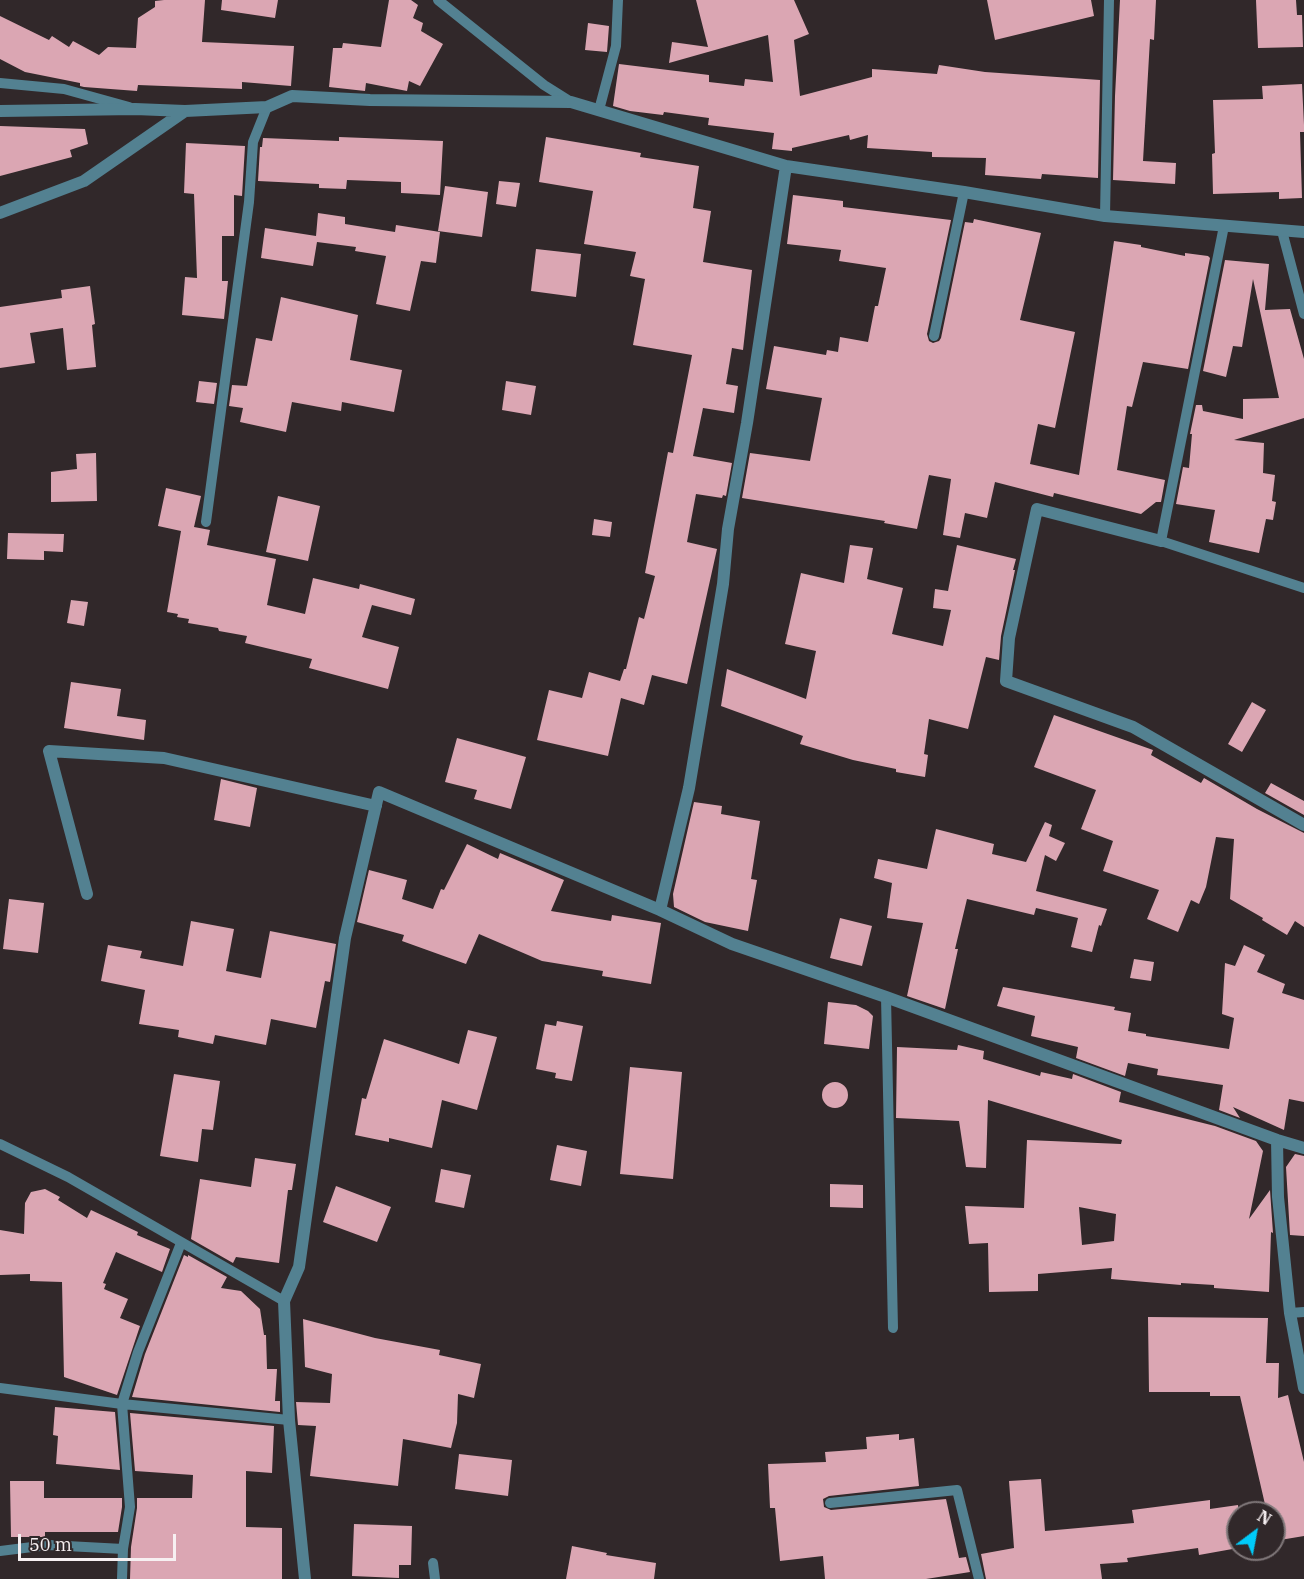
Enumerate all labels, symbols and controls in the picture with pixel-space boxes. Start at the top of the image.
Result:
north arrow [1226,1501,1286,1561]
text: N [1254,1506,1275,1529]
scale bar [21,1522,178,1560]
text: 50 m [29,1533,72,1556]

